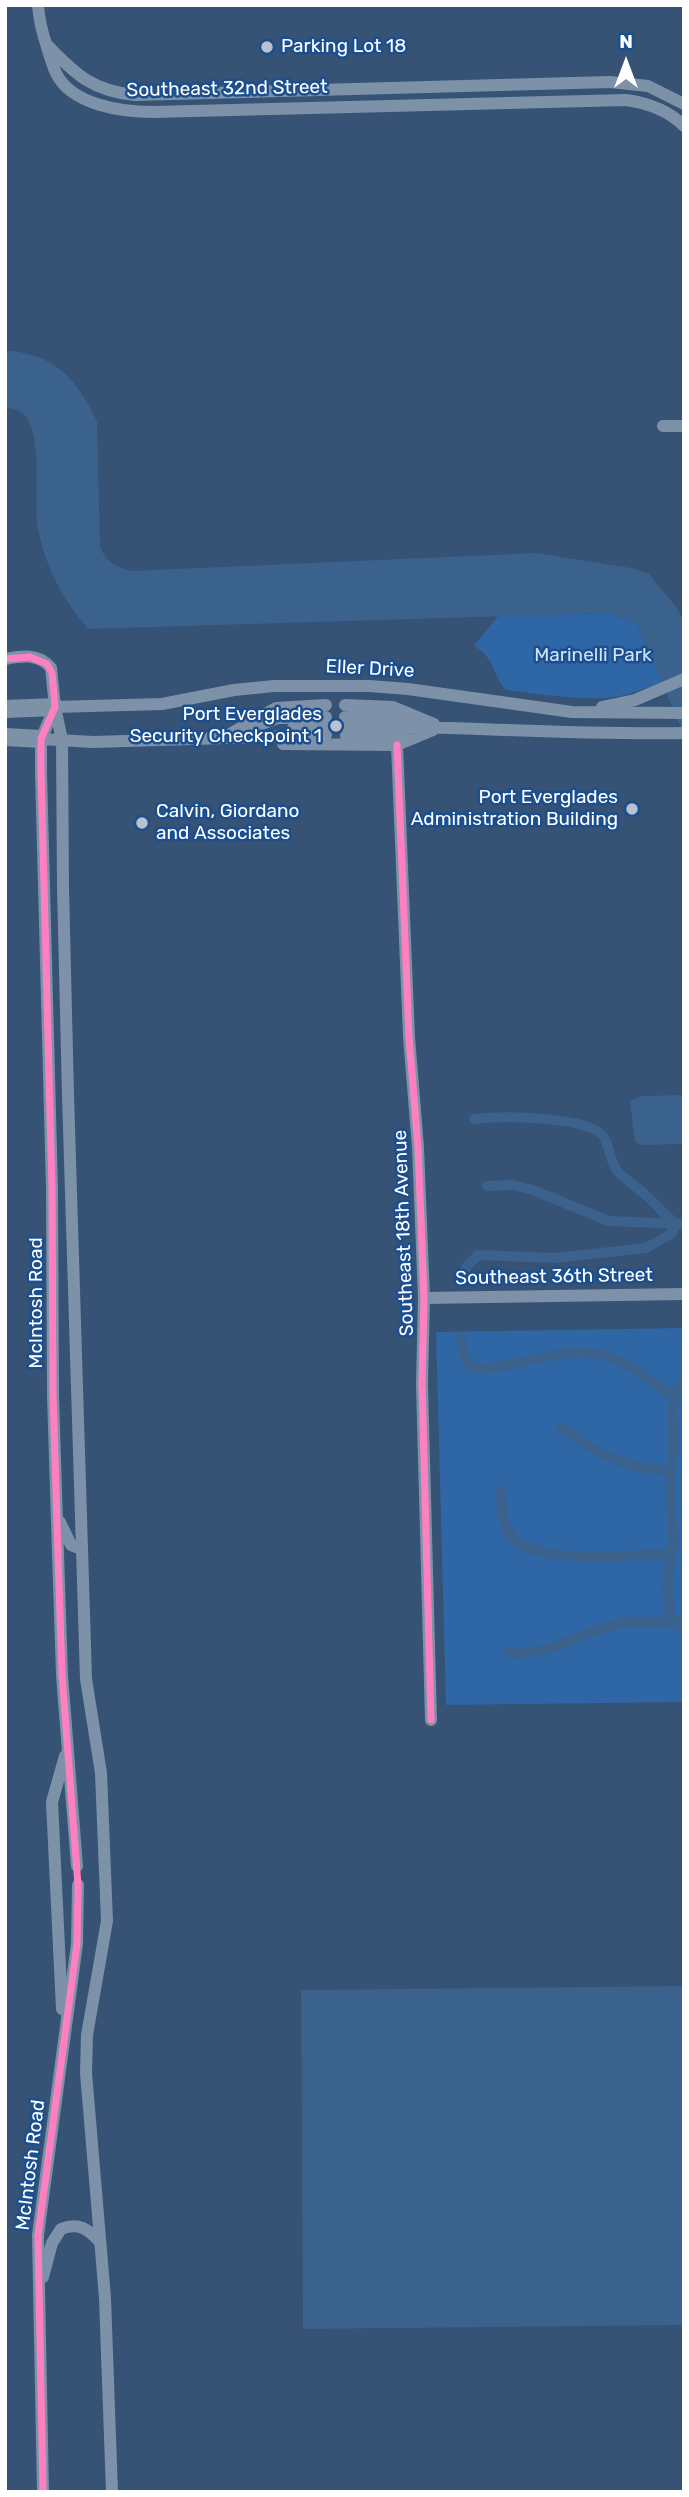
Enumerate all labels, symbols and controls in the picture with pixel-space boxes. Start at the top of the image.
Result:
north arrow [591,28,661,98]
text: N [619,30,633,53]
place label: Parking Lot 18 [281,36,406,58]
marker: Parking Lot 18 [259,39,275,55]
street label: Southeast 32nd Street [126,76,328,102]
park label: Marinelli Park [534,645,652,667]
street label: Eller Drive [325,655,415,683]
place label: Port Everglades Security Checkpoint 1 [130,704,322,748]
marker: Port Everglades Security Checkpoint 1 [328,718,344,734]
place label: Port Everglades Administration Building [411,787,618,831]
place label: Calvin, Giordano and Associates [156,801,299,845]
marker: Port Everglades Administration Building [624,801,640,817]
marker: Calvin, Giordano and Associates [134,815,150,831]
street label: Southeast 18th Avenue [389,1129,419,1337]
street label: McIntosh Road [26,1237,48,1369]
street label: Southeast 36th Street [455,1264,653,1290]
street label: McIntosh Road [12,2098,50,2232]

